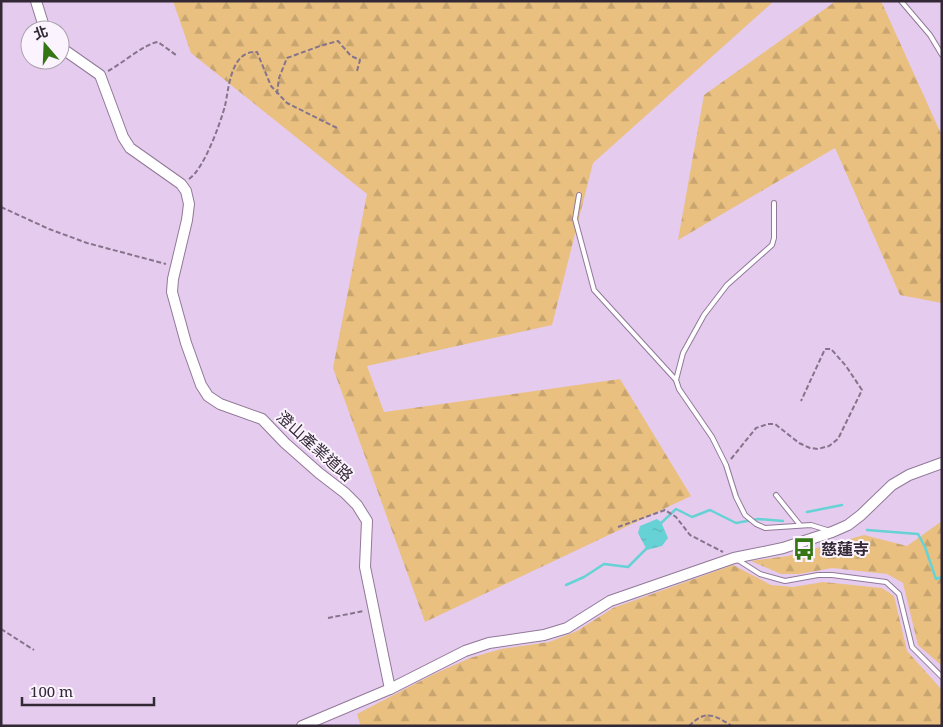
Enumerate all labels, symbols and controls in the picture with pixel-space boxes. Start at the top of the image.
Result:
north arrow [20,20,70,70]
text: 北 [31,21,50,43]
street label: 澄山產業道路 [272,406,358,486]
bus stop icon: 慈蓮寺 [791,536,817,562]
place label: 慈蓮寺 [821,538,869,560]
scale bar [22,674,155,706]
text: 100 m [30,681,73,701]

